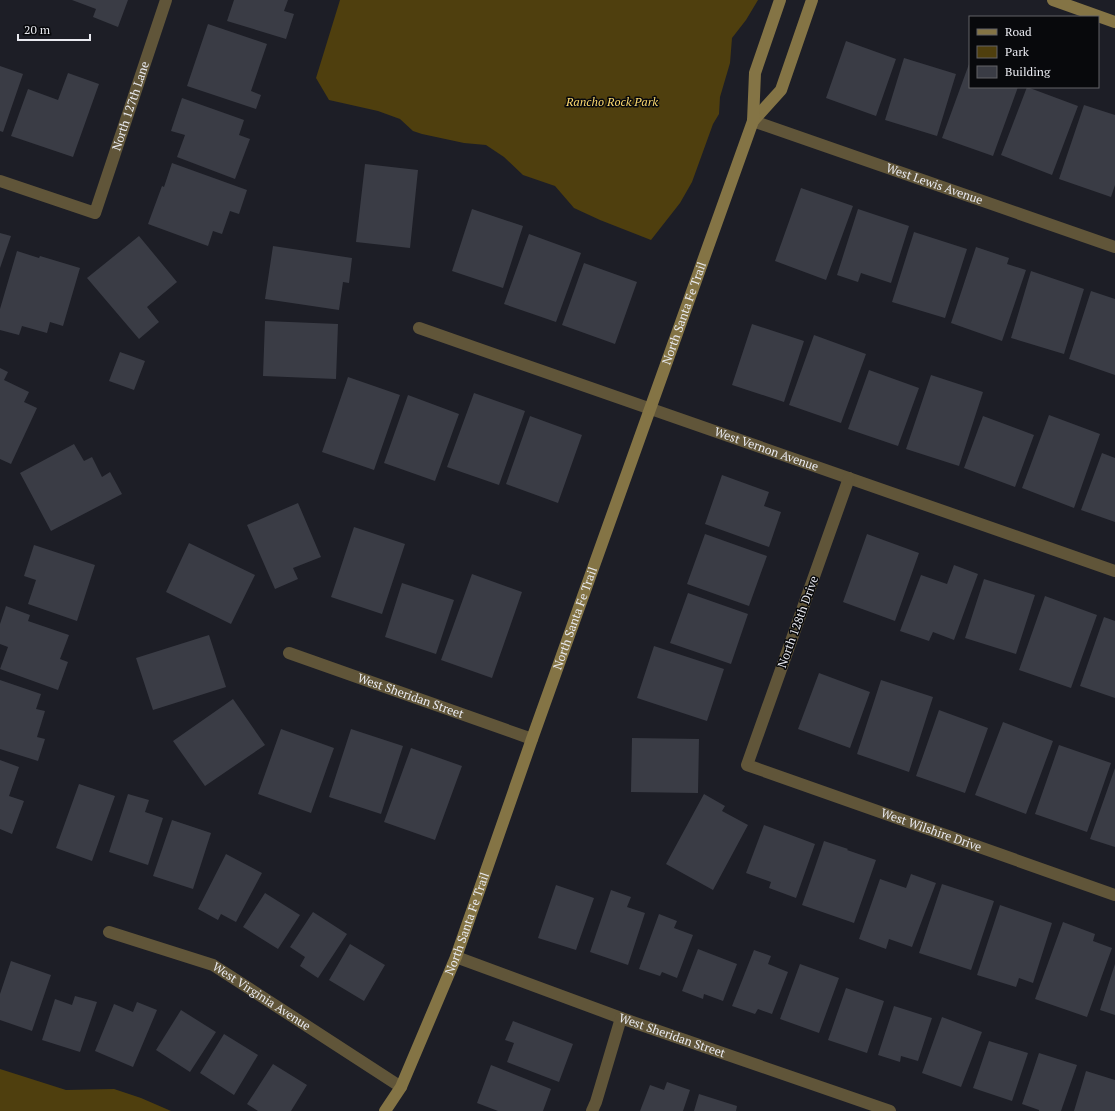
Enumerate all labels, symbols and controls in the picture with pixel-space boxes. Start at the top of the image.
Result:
scale bar [18,16,90,42]
legend [969,16,1099,88]
text: 20 m [24,22,51,37]
text: Road [1005,24,1032,39]
text: Park [1005,44,1030,59]
street label: North 127th Lane [108,59,152,153]
text: Building [1005,64,1051,79]
park label: Rancho Rock Park [565,94,658,109]
street label: West Lewis Avenue [884,160,985,207]
street label: North Santa Fe Trail [659,259,709,366]
street label: West Vernon Avenue [712,424,821,474]
street label: North Santa Fe Trail [549,564,600,672]
street label: North 128th Drive [774,574,821,670]
street label: West Sheridan Street [356,670,466,721]
street label: West Wilshire Drive [879,805,984,854]
street label: North Santa Fe Trail [441,870,492,977]
street label: West Virginia Avenue [210,959,314,1033]
street label: West Sheridan Street [617,1010,728,1061]

